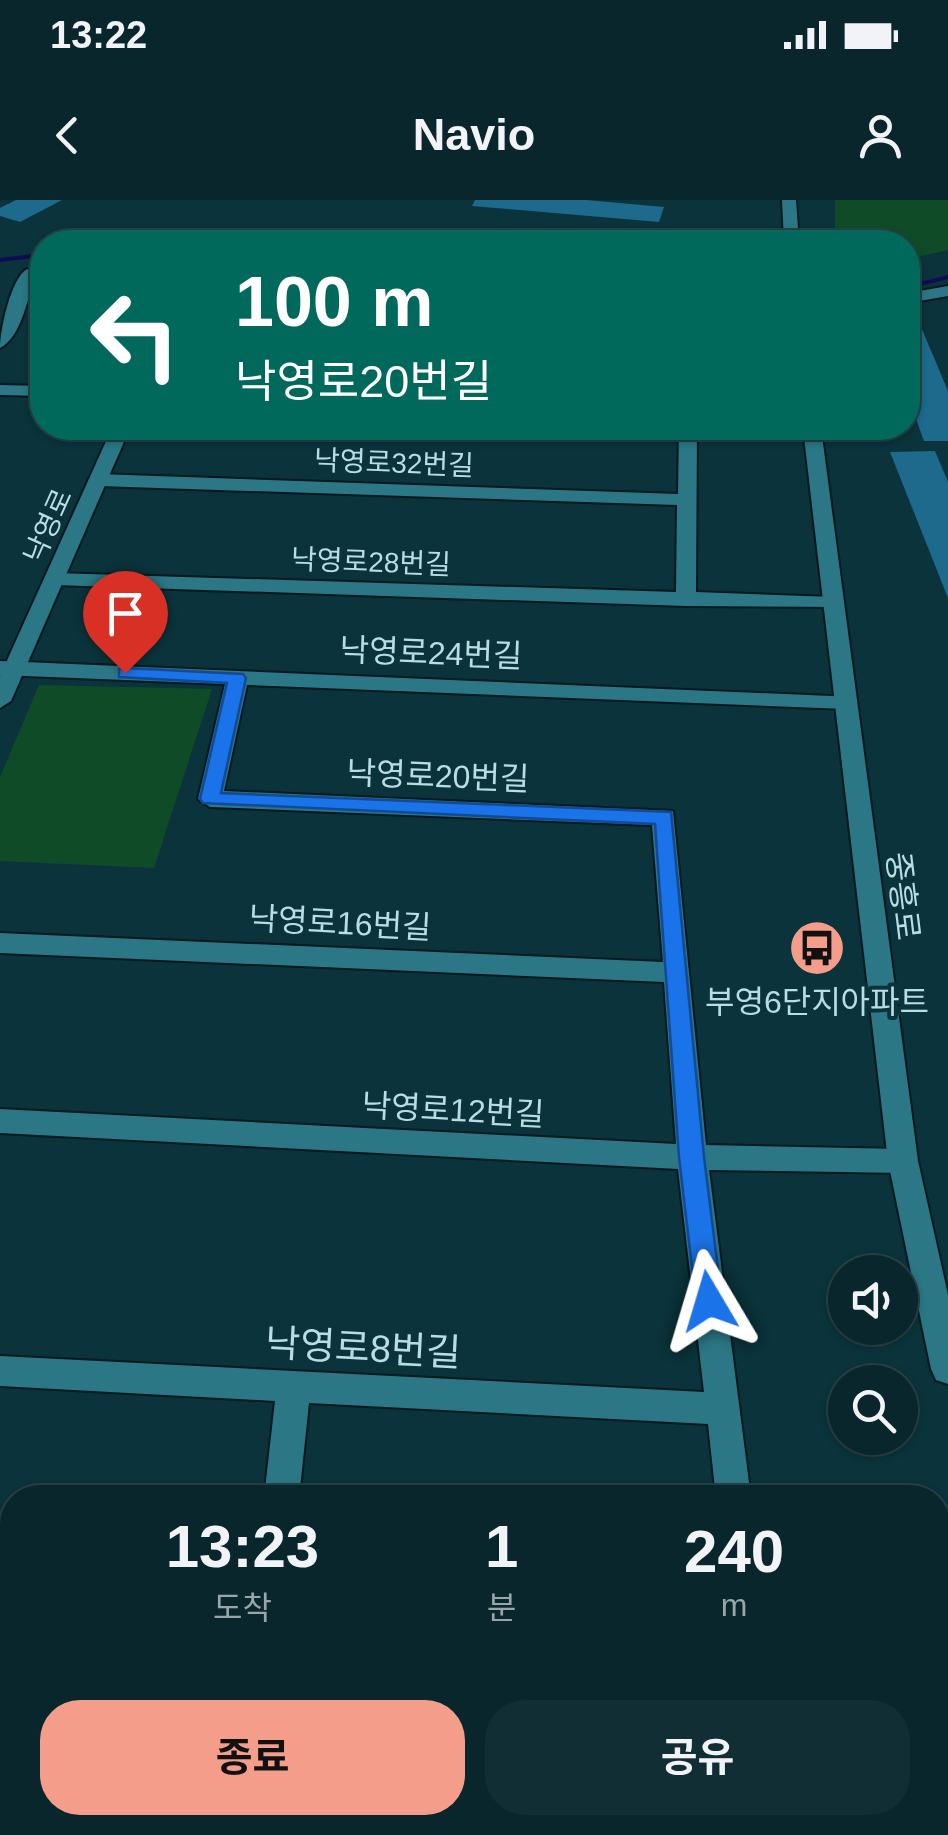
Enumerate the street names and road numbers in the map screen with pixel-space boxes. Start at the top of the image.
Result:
street label: 낙영로32번길 [314,445,474,481]
street label: 낙영로 [18,484,78,568]
street label: 낙영로28번길 [291,544,451,580]
street label: 낙영로24번길 [339,632,523,674]
street label: 낙영로20번길 [346,755,530,797]
street label: 중흥로 [880,850,926,942]
street label: 낙영로16번길 [248,900,432,946]
street label: 낙영로12번길 [361,1087,545,1133]
street label: 낙영로8번길 [264,1322,462,1374]

